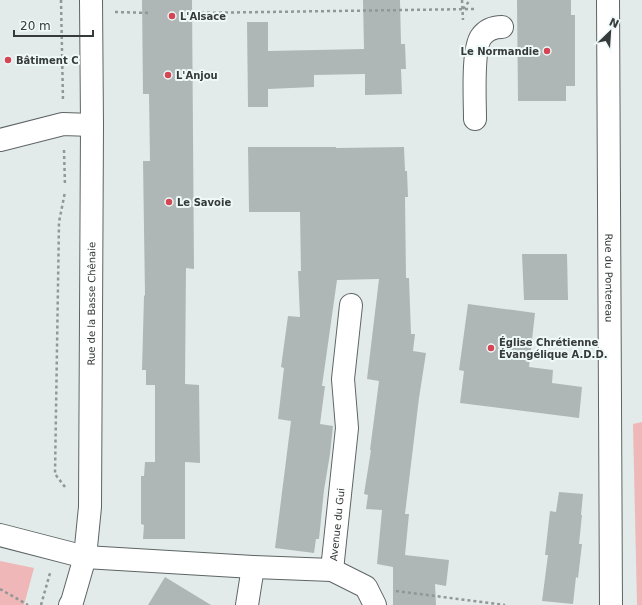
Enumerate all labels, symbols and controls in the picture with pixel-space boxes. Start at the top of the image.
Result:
marker: L'Alsace [167,11,177,21]
place label: L'Alsace [180,11,226,22]
scale bar [14,12,93,38]
north arrow [590,12,630,52]
text: N [607,16,621,31]
text: 20 m [20,19,51,33]
place label: Le Normandie [461,46,539,57]
marker: Le Normandie [542,46,552,56]
marker: Bâtiment C [3,55,13,65]
place label: Bâtiment C [16,55,79,66]
marker: L'Anjou [163,70,173,80]
place label: L'Anjou [176,70,218,81]
marker: Le Savoie [164,197,174,207]
place label: Le Savoie [177,197,231,208]
street label: Rue du Pontereau [603,234,615,322]
street label: Rue de la Basse Chênaie [86,242,97,366]
place label: Église Chrétienne Évangélique A.D.D. [499,336,607,360]
marker: Église Chrétienne Évangélique A.D.D. [486,343,496,353]
street label: Avenue du Gui [328,488,347,561]

